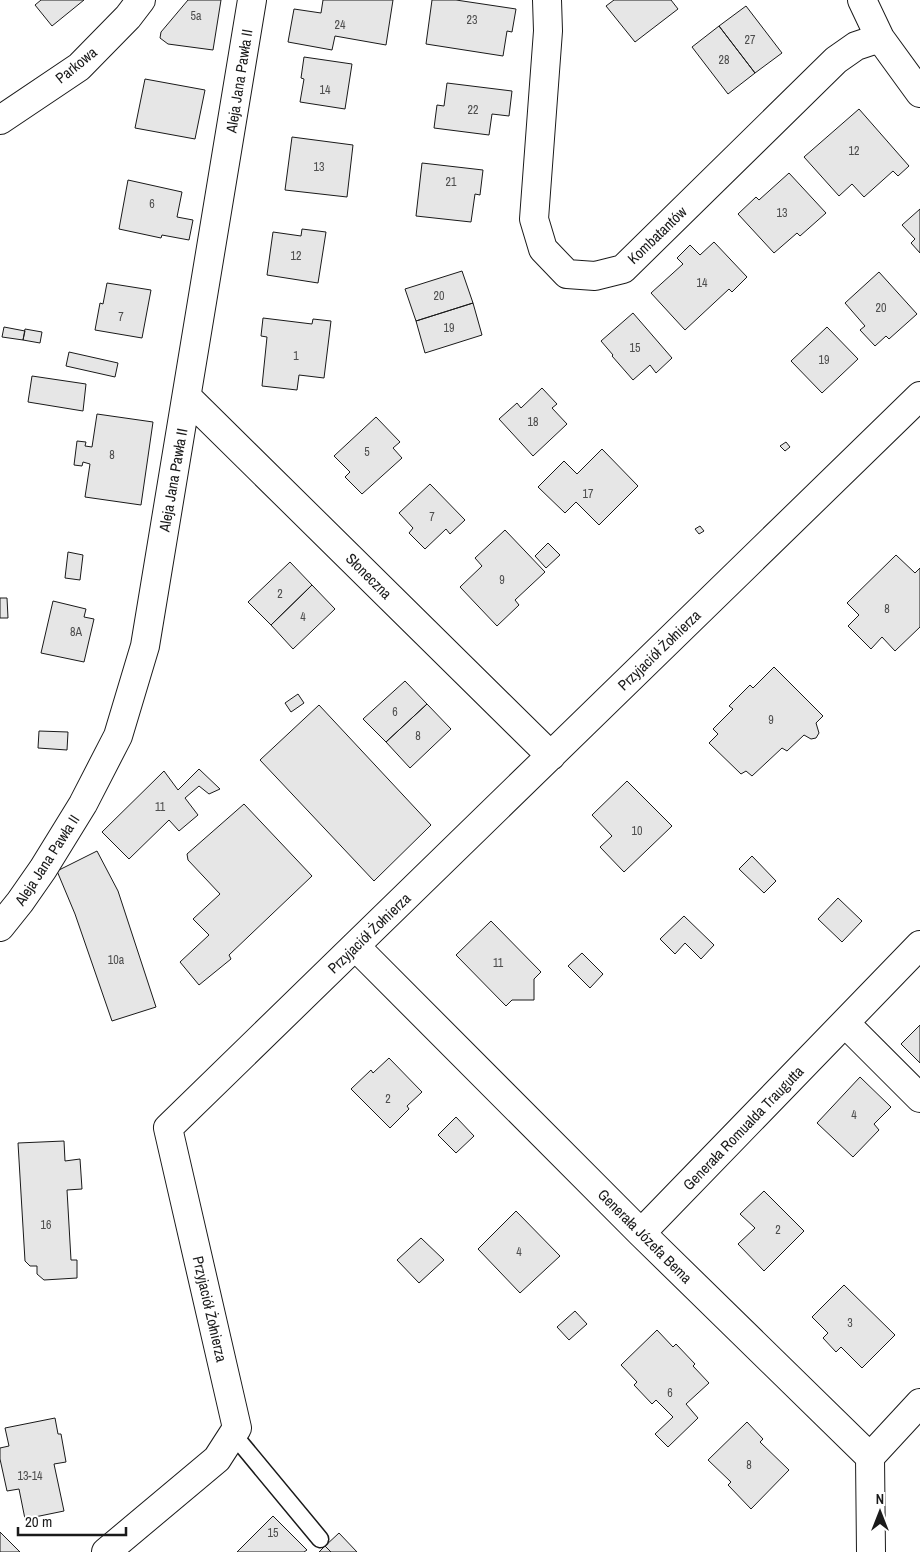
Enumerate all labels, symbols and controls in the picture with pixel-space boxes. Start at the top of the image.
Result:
house number: 5a [191,8,202,24]
house number: 23 [467,12,477,28]
house number: 24 [335,17,346,33]
street label: Aleja Jana Pawła II [220,28,258,135]
house number: 27 [745,32,756,48]
street label: Parkowa [51,42,101,88]
house number: 28 [719,52,729,68]
house number: 14 [320,82,331,98]
house number: 22 [468,102,478,118]
house number: 12 [849,143,859,159]
house number: 13 [314,159,324,175]
house number: 21 [446,174,457,190]
house number: 6 [149,196,155,212]
street label: Kombatantów [623,201,691,269]
house number: 13 [777,205,787,221]
house number: 12 [291,248,301,264]
house number: 14 [697,275,708,291]
house number: 20 [434,288,444,304]
house number: 20 [876,300,886,316]
house number: 7 [118,309,124,325]
house number: 19 [444,320,454,336]
house number: 15 [630,340,641,356]
house number: 1 [293,348,299,364]
house number: 19 [819,352,829,368]
house number: 18 [528,414,538,430]
street label: Aleja Jana Pawła II [153,427,192,534]
house number: 5 [364,444,370,460]
house number: 8 [109,447,115,463]
house number: 17 [583,486,594,502]
house number: 7 [429,509,435,525]
street label: Słoneczna [341,548,397,604]
house number: 9 [499,572,505,588]
house number: 2 [277,586,283,602]
house number: 8 [884,601,890,617]
street label: Przyjaciół Żołnierza [613,605,705,695]
house number: 4 [300,609,306,625]
house number: 8A [70,624,82,640]
house number: 6 [392,704,398,720]
house number: 9 [768,712,774,728]
house number: 8 [415,728,421,744]
house number: 11 [155,799,166,815]
street label: Aleja Jana Pawła II [9,810,84,910]
house number: 10 [632,823,642,839]
street label: Przyjaciół Żołnierza [323,888,415,978]
house number: 10a [108,952,125,968]
house number: 11 [493,955,504,971]
street label: Generała Romualda Traugutta [678,1061,808,1195]
house number: 2 [385,1091,391,1107]
house number: 4 [851,1107,857,1123]
street label: Generała Józefa Bema [593,1184,697,1288]
house number: 16 [41,1217,51,1233]
house number: 2 [775,1222,781,1238]
house number: 4 [516,1244,522,1260]
street label: Przyjaciół Żołnierza [188,1254,232,1364]
house number: 3 [847,1315,853,1331]
house number: 6 [667,1385,673,1401]
house number: 8 [746,1457,752,1473]
house number: 13-14 [17,1468,43,1484]
north arrow [855,1487,905,1537]
text: N [876,1490,884,1508]
scale bar [18,1504,125,1536]
text: 20 m [25,1511,52,1532]
house number: 15 [268,1525,279,1541]

